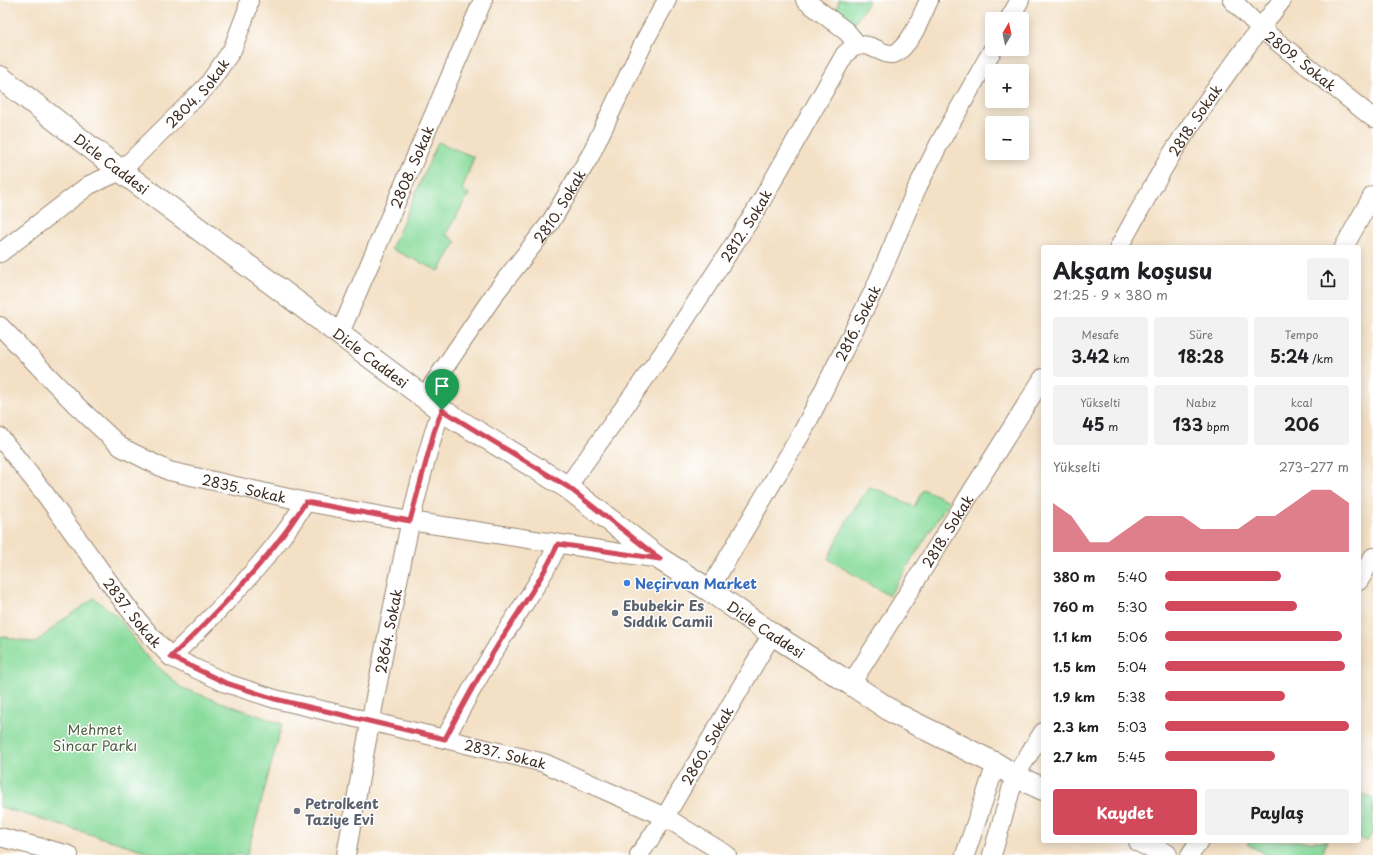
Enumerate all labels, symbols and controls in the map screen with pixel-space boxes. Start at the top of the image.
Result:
north arrow [985,12,1029,56]
map controls [985,12,1029,160]
street label: 2809. Sokak [1261,26,1341,96]
street label: 2804. Sokak [160,54,234,132]
button: + [985,64,1029,108]
street label: 2818. Sokak [1163,80,1226,160]
button: − [985,116,1029,160]
street label: 2808. Sokak [384,122,439,211]
street label: Dicle Caddesi [69,128,153,199]
street label: 2810. Sokak [528,165,590,247]
street label: 2812. Sokak [715,185,776,266]
text: Akşam koşusu [1053,253,1212,286]
button: share [1307,258,1349,300]
street label: 2816. Sokak [830,281,885,364]
text: 21:25 · 9 × 380 m [1053,285,1168,304]
street label: Dicle Caddesi [329,322,413,393]
text: Mesafe [1082,326,1119,343]
text: Süre [1189,326,1213,343]
text: Tempo [1285,326,1318,343]
text: 3.42 [1071,343,1109,369]
text: 18:28 [1178,343,1224,369]
text: 5:24 [1270,343,1309,369]
text: km [1109,350,1129,367]
text: /km [1309,350,1333,367]
pin [425,369,459,410]
icon: arrive [431,375,453,397]
text: Yükselti [1080,394,1120,411]
text: Nabız [1186,394,1216,411]
text: kcal [1291,394,1313,411]
text: 45 [1082,411,1105,437]
text: 133 [1172,411,1203,437]
text: 206 [1284,411,1319,437]
text: m [1105,418,1118,435]
text: bpm [1203,418,1230,435]
text: Yükselti [1053,457,1101,476]
text: 273–277 m [1279,457,1349,476]
street label: 2835. Sokak [200,468,289,508]
street label: 2818. Sokak [916,490,978,571]
text: 380 m [1053,567,1095,586]
text: 5:40 [1117,567,1147,586]
street label: 2837. Sokak [99,573,167,652]
place label: Neçirvan Market [635,573,757,594]
marker: Neçirvan Market [622,578,632,588]
street label: 2864. Sokak [369,586,407,675]
place label: Ebubekir Es Sıddık Camii [623,595,713,632]
street label: Dicle Caddesi [723,595,809,663]
text: 760 m [1053,597,1094,616]
text: 5:30 [1117,597,1147,616]
marker: Ebubekir Es Sıddık Camii [610,608,620,618]
text: 1.1 km [1053,627,1092,646]
text: 5:06 [1117,627,1148,646]
text: 1.5 km [1053,657,1096,676]
text: 5:04 [1117,657,1147,676]
text: 1.9 km [1053,687,1095,706]
text: 5:38 [1117,687,1146,706]
street label: 2860. Sokak [676,702,738,789]
text: 2.3 km [1053,717,1099,736]
text: 5:03 [1117,717,1147,736]
park label: Mehmet Sincar Parkı [53,719,137,756]
street label: 2837. Sokak [462,734,549,774]
text: 2.7 km [1053,747,1097,766]
text: 5:45 [1117,747,1146,766]
button: Kaydet [1053,789,1197,835]
button: Paylaş [1205,789,1349,835]
place label: Petrolkent Taziye Evi [305,793,379,830]
marker: Petrolkent Taziye Evi [292,806,302,816]

